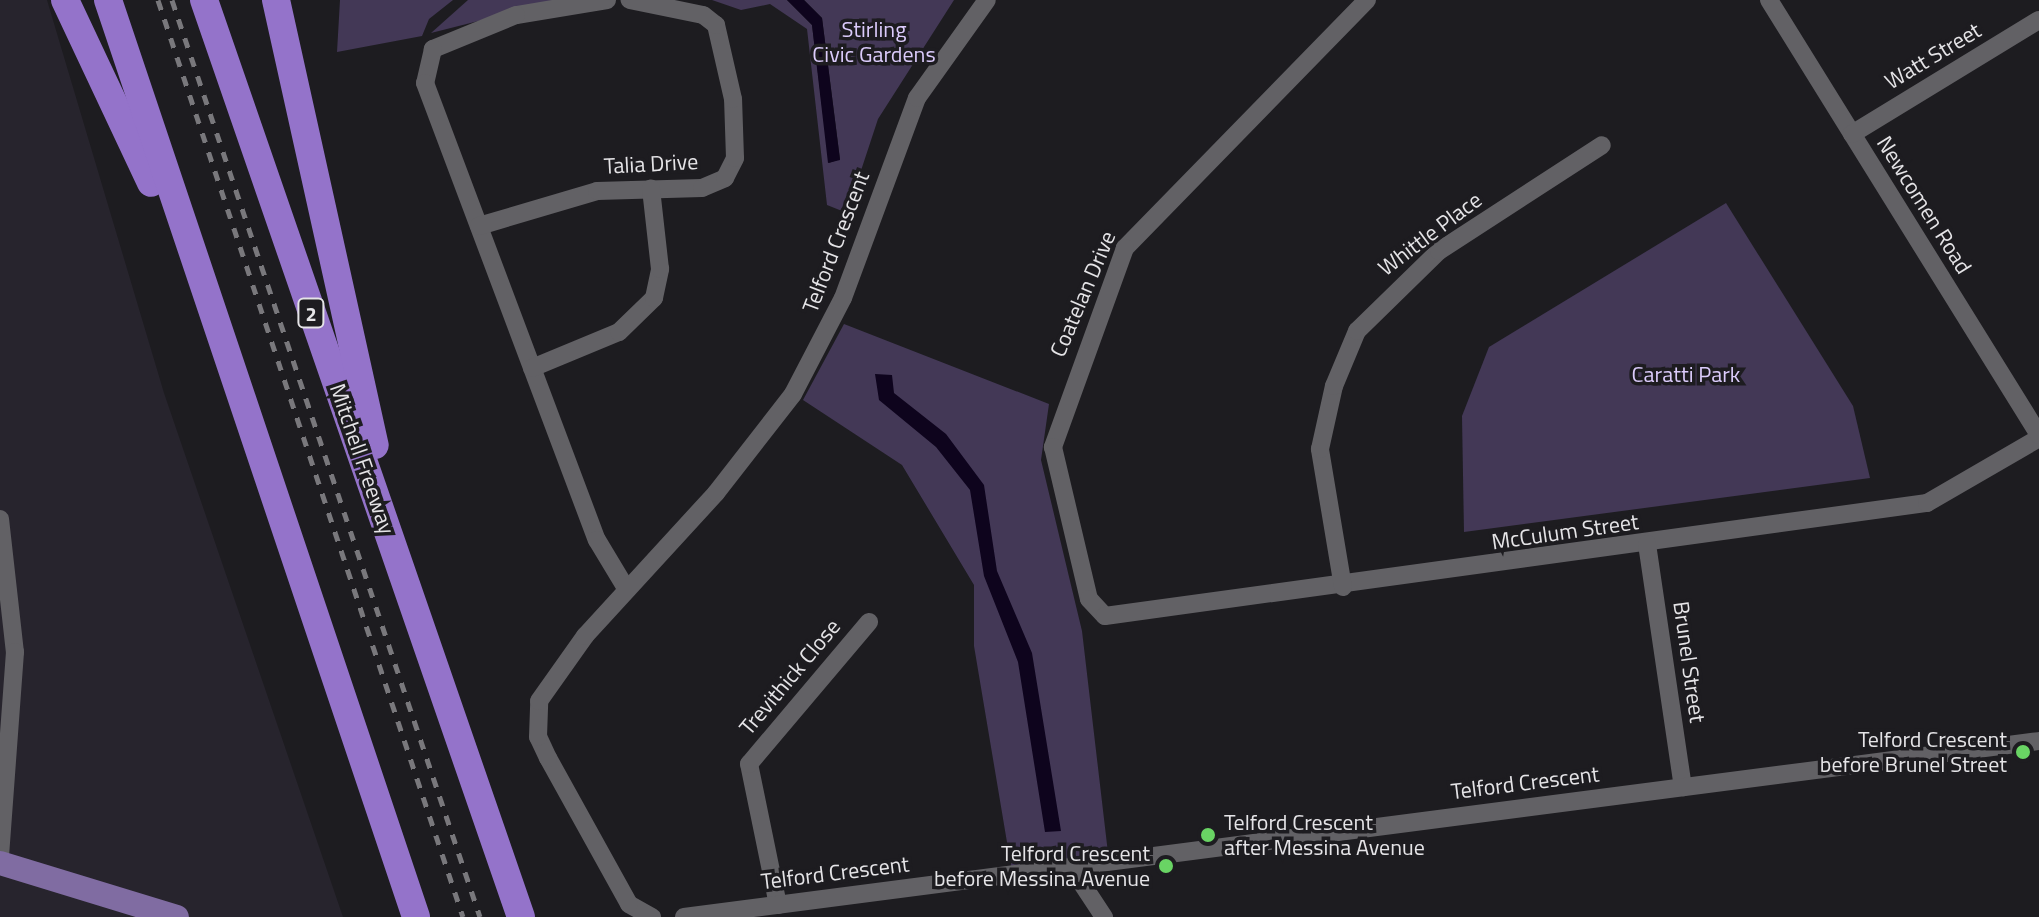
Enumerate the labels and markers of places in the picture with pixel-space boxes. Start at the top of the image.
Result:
place label: Telford Crescent before Brunel Street [1820,726,2007,778]
marker: Telford Crescent before Brunel Street [2014,743,2032,761]
place label: Telford Crescent after Messina Avenue [1224,809,1425,860]
marker: Telford Crescent after Messina Avenue [1199,826,1217,844]
place label: Telford Crescent before Messina Avenue [934,840,1150,892]
marker: Telford Crescent before Messina Avenue [1157,857,1175,875]

